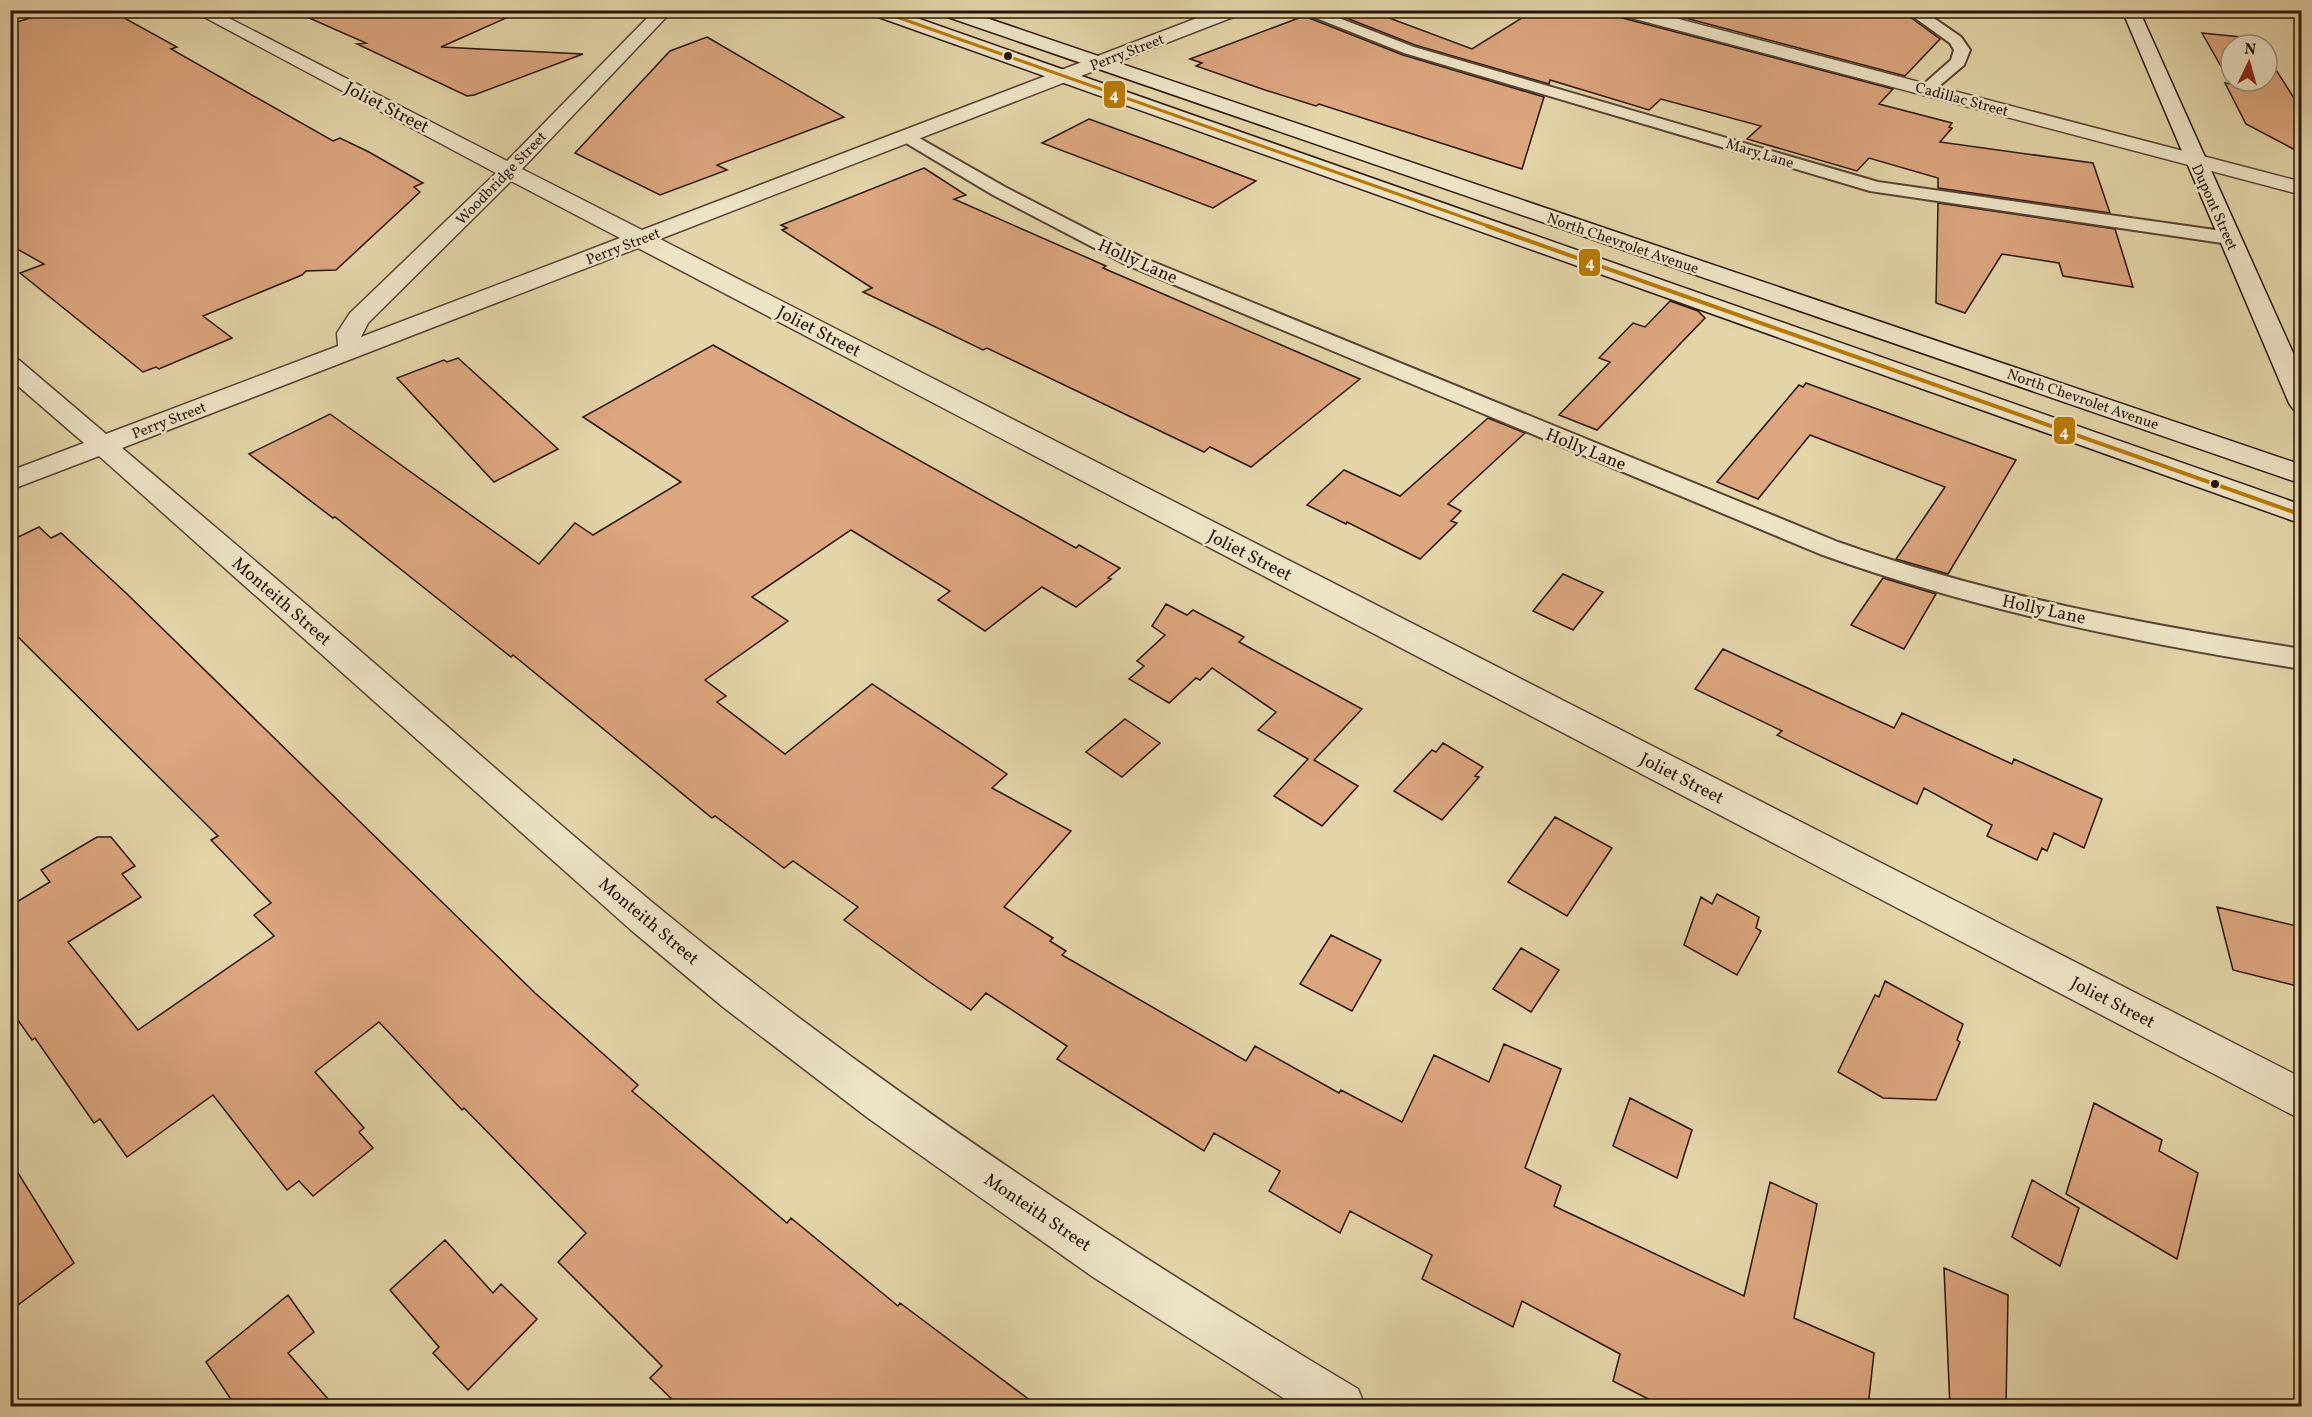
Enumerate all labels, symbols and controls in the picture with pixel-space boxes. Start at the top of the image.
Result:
street label: Perry Street [1087,30,1168,77]
north arrow [2219,33,2279,93]
text: N [2243,39,2257,62]
unlabelled marker [1002,50,1014,62]
street label: Joliet Street [340,76,433,140]
street label: Cadillac Street [1913,78,2011,123]
line badge: 4 [1103,80,1126,109]
text: 4 [1109,85,1119,107]
street label: Woodbridge Street [452,128,552,231]
street label: Mary Lane [1723,134,1796,175]
street label: Dupont Street [2185,161,2242,254]
street label: North Chevrolet Avenue [1544,209,1701,280]
street label: Perry Street [583,224,664,271]
street label: Holly Lane [1094,234,1181,291]
line badge: 4 [1578,248,1601,277]
text: 4 [1585,253,1595,275]
street label: Joliet Street [772,300,865,364]
street label: North Chevrolet Avenue [2004,365,2161,436]
street label: Perry Street [129,398,210,445]
line badge: 4 [2053,416,2076,445]
text: 4 [2059,422,2069,444]
street label: Holly Lane [1541,423,1629,478]
unlabelled marker [2209,478,2221,490]
street label: Joliet Street [1203,524,1296,588]
street label: Monteith Street [226,552,336,652]
street label: Holly Lane [2000,589,2088,632]
street label: Joliet Street [1635,747,1728,811]
street label: Monteith Street [592,873,704,972]
street label: Joliet Street [2066,971,2159,1035]
street label: Monteith Street [979,1168,1096,1258]

